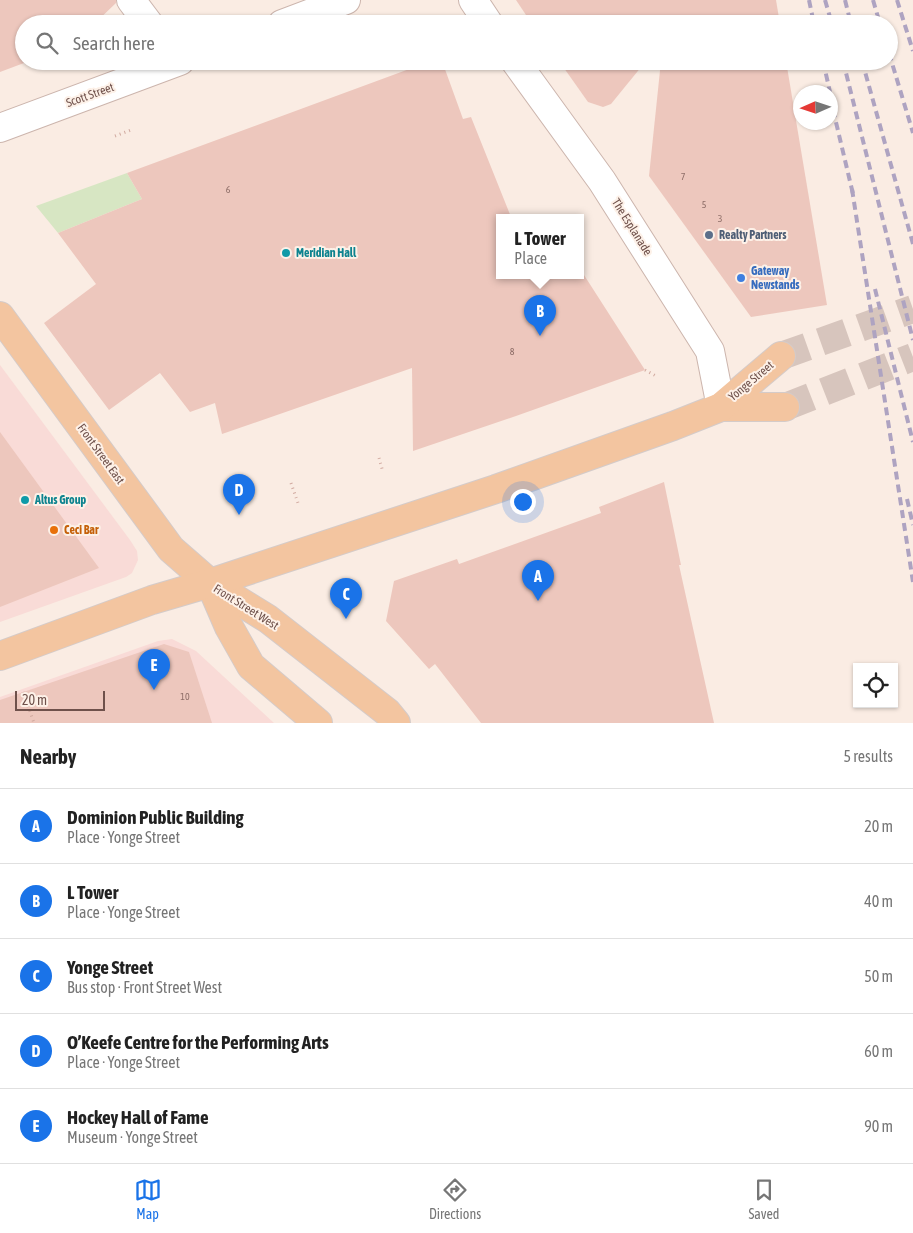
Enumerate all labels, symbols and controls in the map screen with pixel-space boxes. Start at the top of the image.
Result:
search box [15,15,898,70]
icon: search [33,29,61,57]
text: Search here [73,32,155,54]
street label: Scott Street [64,80,116,110]
north arrow [793,85,838,130]
house number: 7 [681,171,686,182]
house number: 6 [226,184,231,195]
street label: The Esplanade [609,196,655,258]
house number: 5 [702,199,707,210]
house number: 3 [718,213,723,224]
popup [496,214,584,279]
text: L Tower [514,227,566,249]
place label: Realty Partners [719,228,787,242]
marker: Realty Partners [703,229,715,241]
place label: Meridian Hall [296,246,357,260]
marker: Meridian Hall [280,247,292,259]
text: Place [514,249,547,267]
place label: Gateway Newstands [751,264,800,292]
marker: Gateway Newstands [735,272,747,284]
pin: B [524,295,556,336]
house number: 8 [510,346,515,357]
street label: Yonge Street [726,358,777,404]
street label: Front Street East [74,421,128,487]
pin: D [223,474,255,515]
your location [510,489,536,515]
place label: Altus Group [34,493,87,507]
marker: Altus Group [19,494,31,506]
place label: Ceci Bar [64,523,99,537]
marker: Ceci Bar [48,524,60,536]
pin: A [522,560,554,601]
pin: C [330,578,362,619]
street label: Front Street West [211,581,282,633]
pin: E [138,649,170,690]
map controls [853,663,898,708]
button: locate [853,663,898,708]
scale bar [15,688,105,711]
house number: 10 [180,691,190,702]
text: 20 m [22,692,47,708]
text: Nearby [20,744,76,768]
text: 5 results [843,747,893,765]
text: Dominion Public Building [67,806,244,828]
text: A [32,817,40,835]
text: 20 m [864,817,893,835]
text: Place · Yonge Street [67,828,180,846]
text: L Tower [67,881,118,903]
text: B [32,892,40,910]
text: 40 m [864,892,893,910]
text: Place · Yonge Street [67,903,180,921]
text: Yonge Street [67,956,153,978]
text: C [32,967,40,985]
text: 50 m [864,967,893,985]
text: Bus stop · Front Street West [67,978,222,996]
text: O’Keefe Centre for the Performing Arts [67,1031,329,1053]
text: D [32,1042,40,1060]
text: 60 m [864,1042,893,1060]
text: Place · Yonge Street [67,1053,180,1071]
text: Hockey Hall of Fame [67,1106,209,1128]
text: E [33,1117,39,1135]
text: 90 m [864,1117,893,1135]
text: Museum · Yonge Street [67,1128,198,1146]
tab: Map [134,1176,162,1222]
tab: Directions [429,1176,481,1222]
tab: Saved [748,1176,779,1222]

